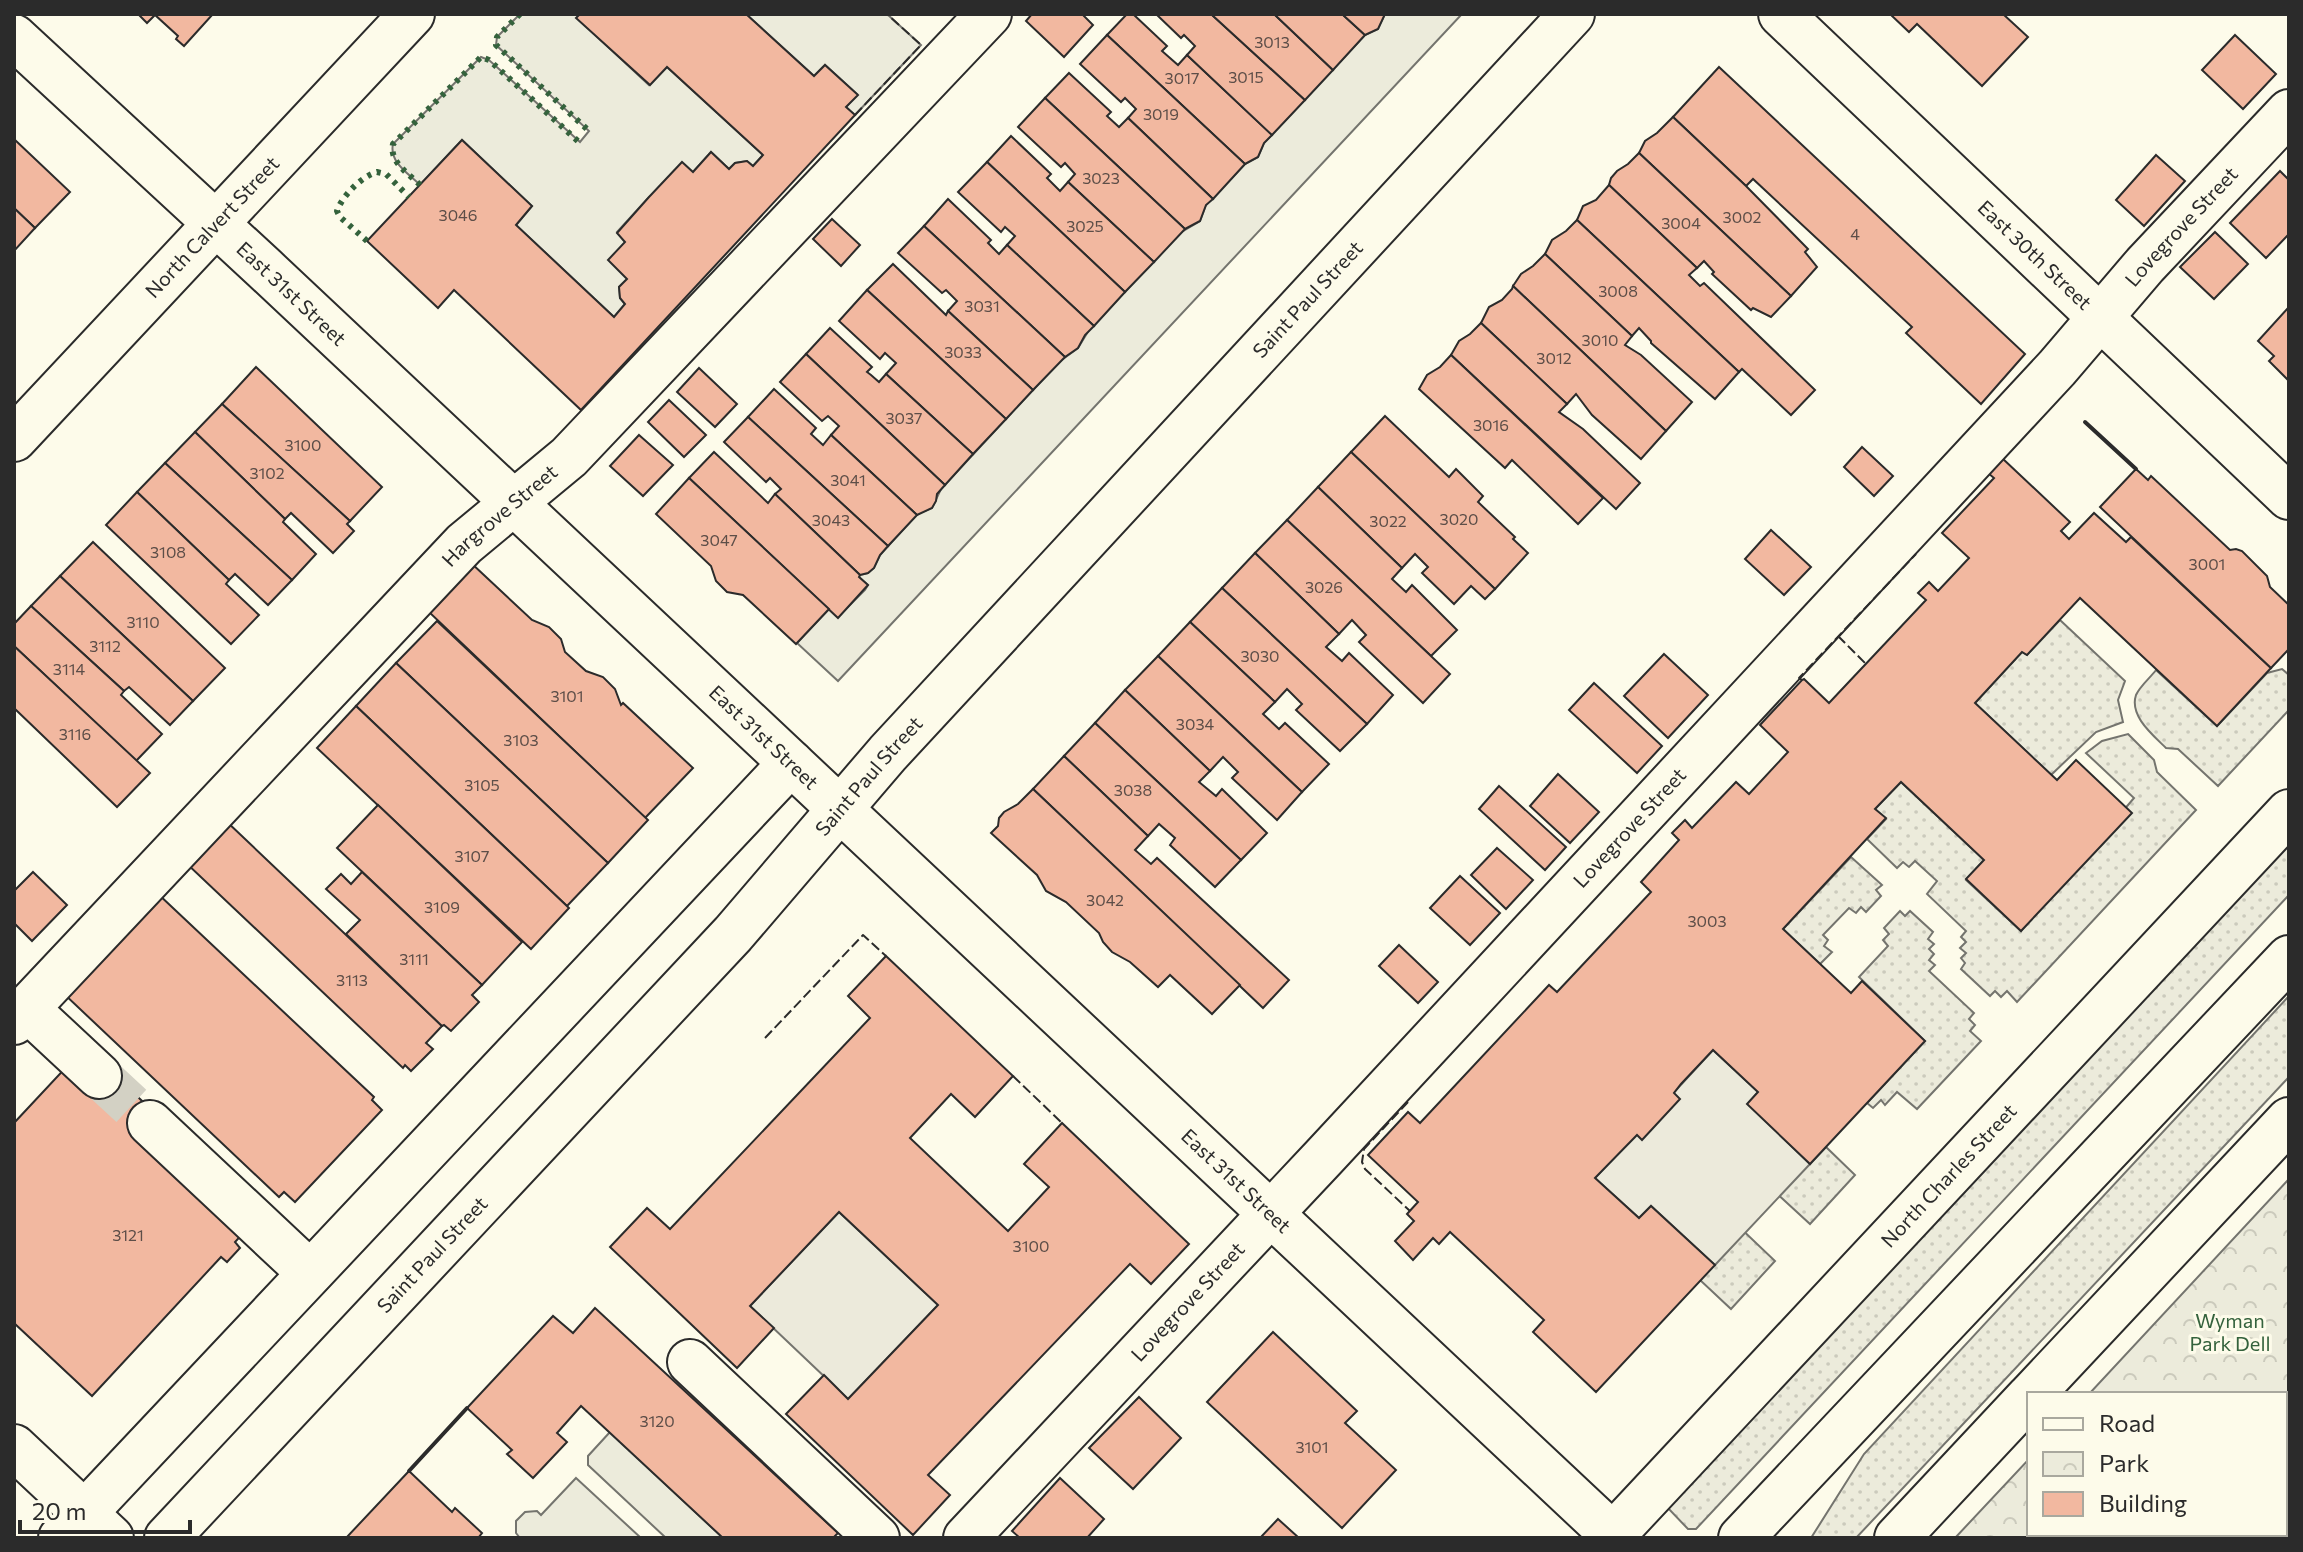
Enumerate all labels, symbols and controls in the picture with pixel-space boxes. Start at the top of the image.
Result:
house number: 3013 [1254,32,1290,51]
house number: 3015 [1228,67,1264,86]
house number: 3017 [1165,68,1199,87]
house number: 3019 [1143,104,1179,123]
street label: North Calvert Street [140,151,283,302]
street label: Lovegrove Street [2119,161,2242,291]
house number: 3023 [1082,168,1120,187]
street label: East 30th Street [1973,195,2097,314]
house number: 3046 [439,205,477,224]
house number: 3002 [1723,207,1762,226]
house number: 3004 [1661,213,1701,232]
house number: 3025 [1066,216,1104,235]
house number: 4 [1850,224,1860,243]
street label: Saint Paul Street [1247,235,1367,362]
street label: East 31st Street [232,236,352,350]
house number: 3008 [1598,281,1638,300]
house number: 3031 [964,296,1000,315]
house number: 3010 [1582,330,1618,349]
house number: 3033 [944,342,982,361]
house number: 3012 [1536,348,1572,367]
house number: 3037 [885,408,923,427]
house number: 3016 [1473,415,1509,434]
house number: 3100 [285,435,321,454]
street label: Hargrove Street [436,459,562,571]
house number: 3102 [249,463,285,482]
house number: 3041 [830,470,866,489]
house number: 3020 [1440,509,1478,528]
house number: 3043 [812,510,850,529]
house number: 3022 [1369,511,1407,530]
house number: 3047 [700,530,738,549]
house number: 3108 [150,542,186,561]
house number: 3001 [2189,554,2225,573]
house number: 3026 [1305,577,1343,596]
house number: 3110 [126,612,160,631]
house number: 3112 [89,636,121,655]
house number: 3030 [1240,646,1280,665]
house number: 3114 [53,659,86,678]
street label: East 31st Street [705,680,824,794]
house number: 3101 [550,686,584,705]
street label: Saint Paul Street [810,711,927,840]
house number: 3034 [1176,714,1215,733]
house number: 3116 [59,724,91,743]
house number: 3103 [503,730,539,749]
street label: Lovegrove Street [1568,762,1690,892]
house number: 3105 [464,775,500,794]
house number: 3038 [1114,780,1152,799]
house number: 3107 [455,846,489,865]
house number: 3042 [1086,890,1124,909]
house number: 3109 [424,897,460,916]
house number: 3003 [1687,911,1727,930]
house number: 3111 [399,949,429,968]
house number: 3113 [336,970,368,989]
street label: North Charles Street [1875,1098,2021,1252]
street label: East 31st Street [1177,1123,1296,1237]
street label: Saint Paul Street [371,1191,492,1317]
house number: 3121 [112,1225,144,1244]
house number: 3100 [1013,1236,1049,1255]
street label: Lovegrove Street [1125,1237,1249,1366]
park label: Wyman Park Dell [2189,1308,2271,1355]
legend [2027,1392,2287,1536]
text: Road [2099,1408,2155,1437]
house number: 3120 [639,1411,675,1430]
house number: 3101 [1295,1437,1329,1456]
text: Park [2099,1448,2149,1477]
scale bar [20,1484,190,1534]
text: Building [2099,1488,2187,1517]
text: 20 m [32,1496,86,1525]

